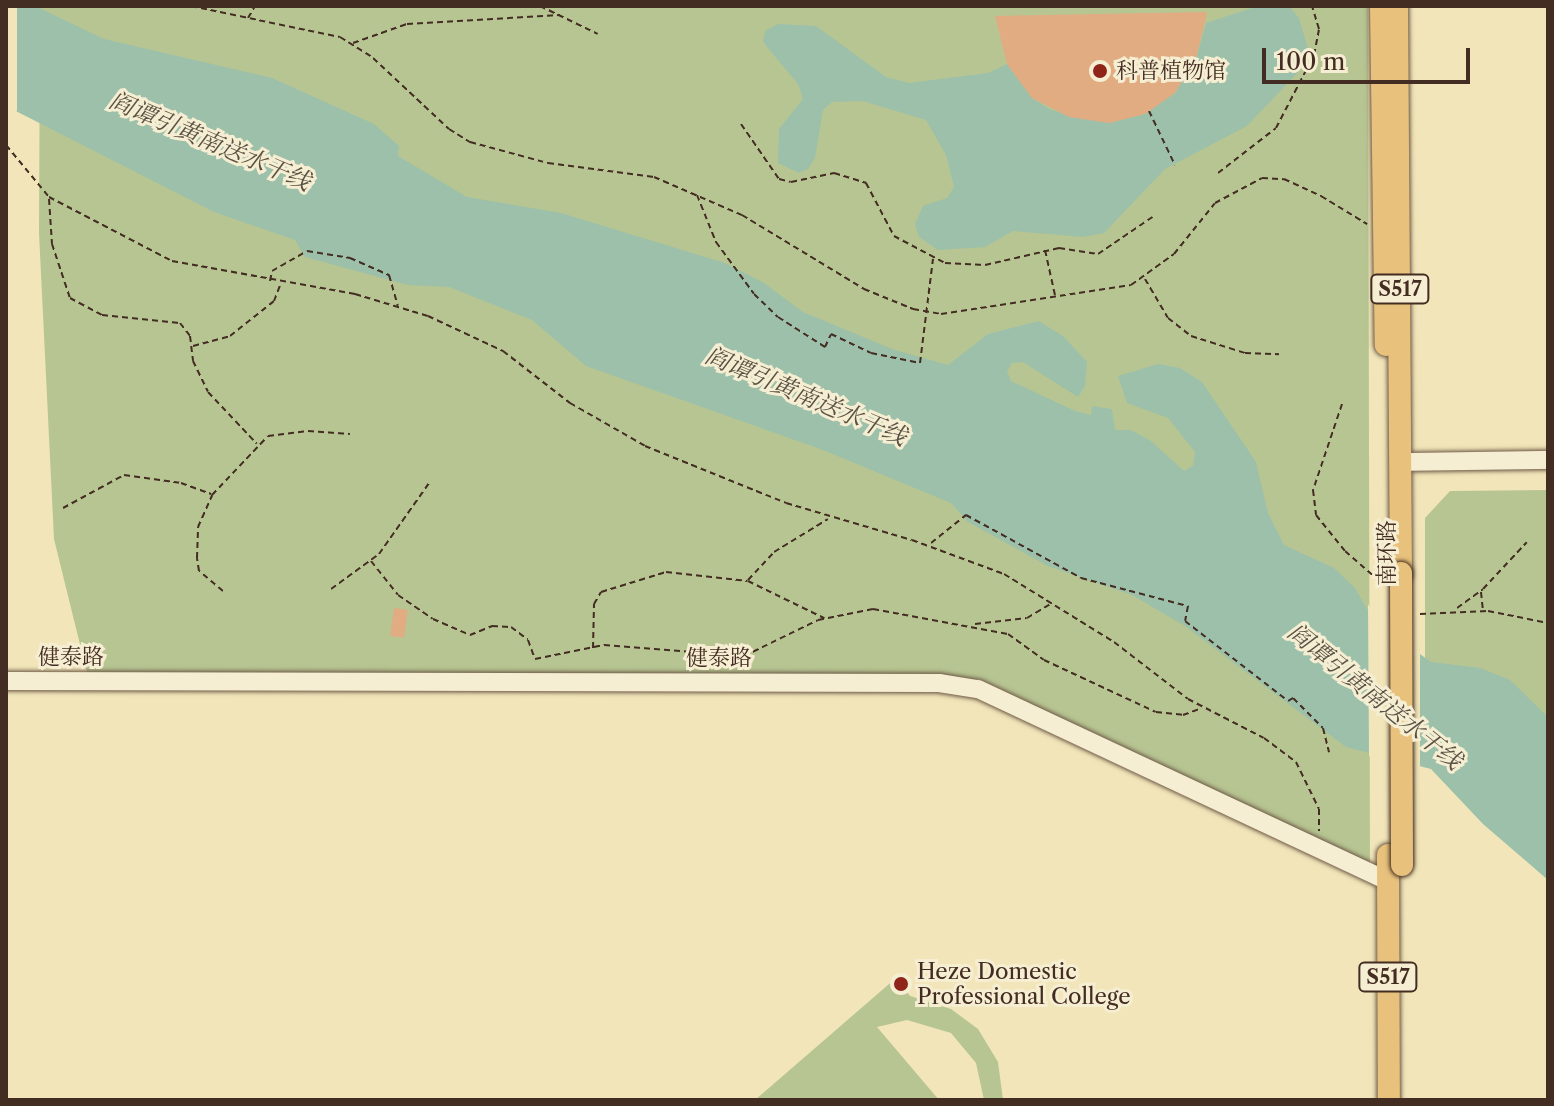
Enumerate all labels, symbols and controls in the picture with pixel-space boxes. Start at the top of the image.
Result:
scale bar [1266,32,1474,82]
text: 100 m [1276,47,1345,76]
place label: 科普植物馆 [1116,58,1226,84]
marker: 科普植物馆 [1091,62,1109,80]
water label: 阎谭引黄南送水干线 [105,86,315,196]
road number: S517 [1370,273,1430,305]
water label: 阎谭引黄南送水干线 [701,341,911,451]
street label: 南环路 [1374,520,1400,586]
water label: 阎谭引黄南送水干线 [1282,617,1468,775]
street label: 健泰路 [38,644,104,670]
street label: 健泰路 [686,645,752,671]
place label: Heze Domestic Professional College [917,958,1131,1010]
road number: S517 [1358,961,1418,993]
marker: Heze Domestic Professional College [892,975,910,993]

